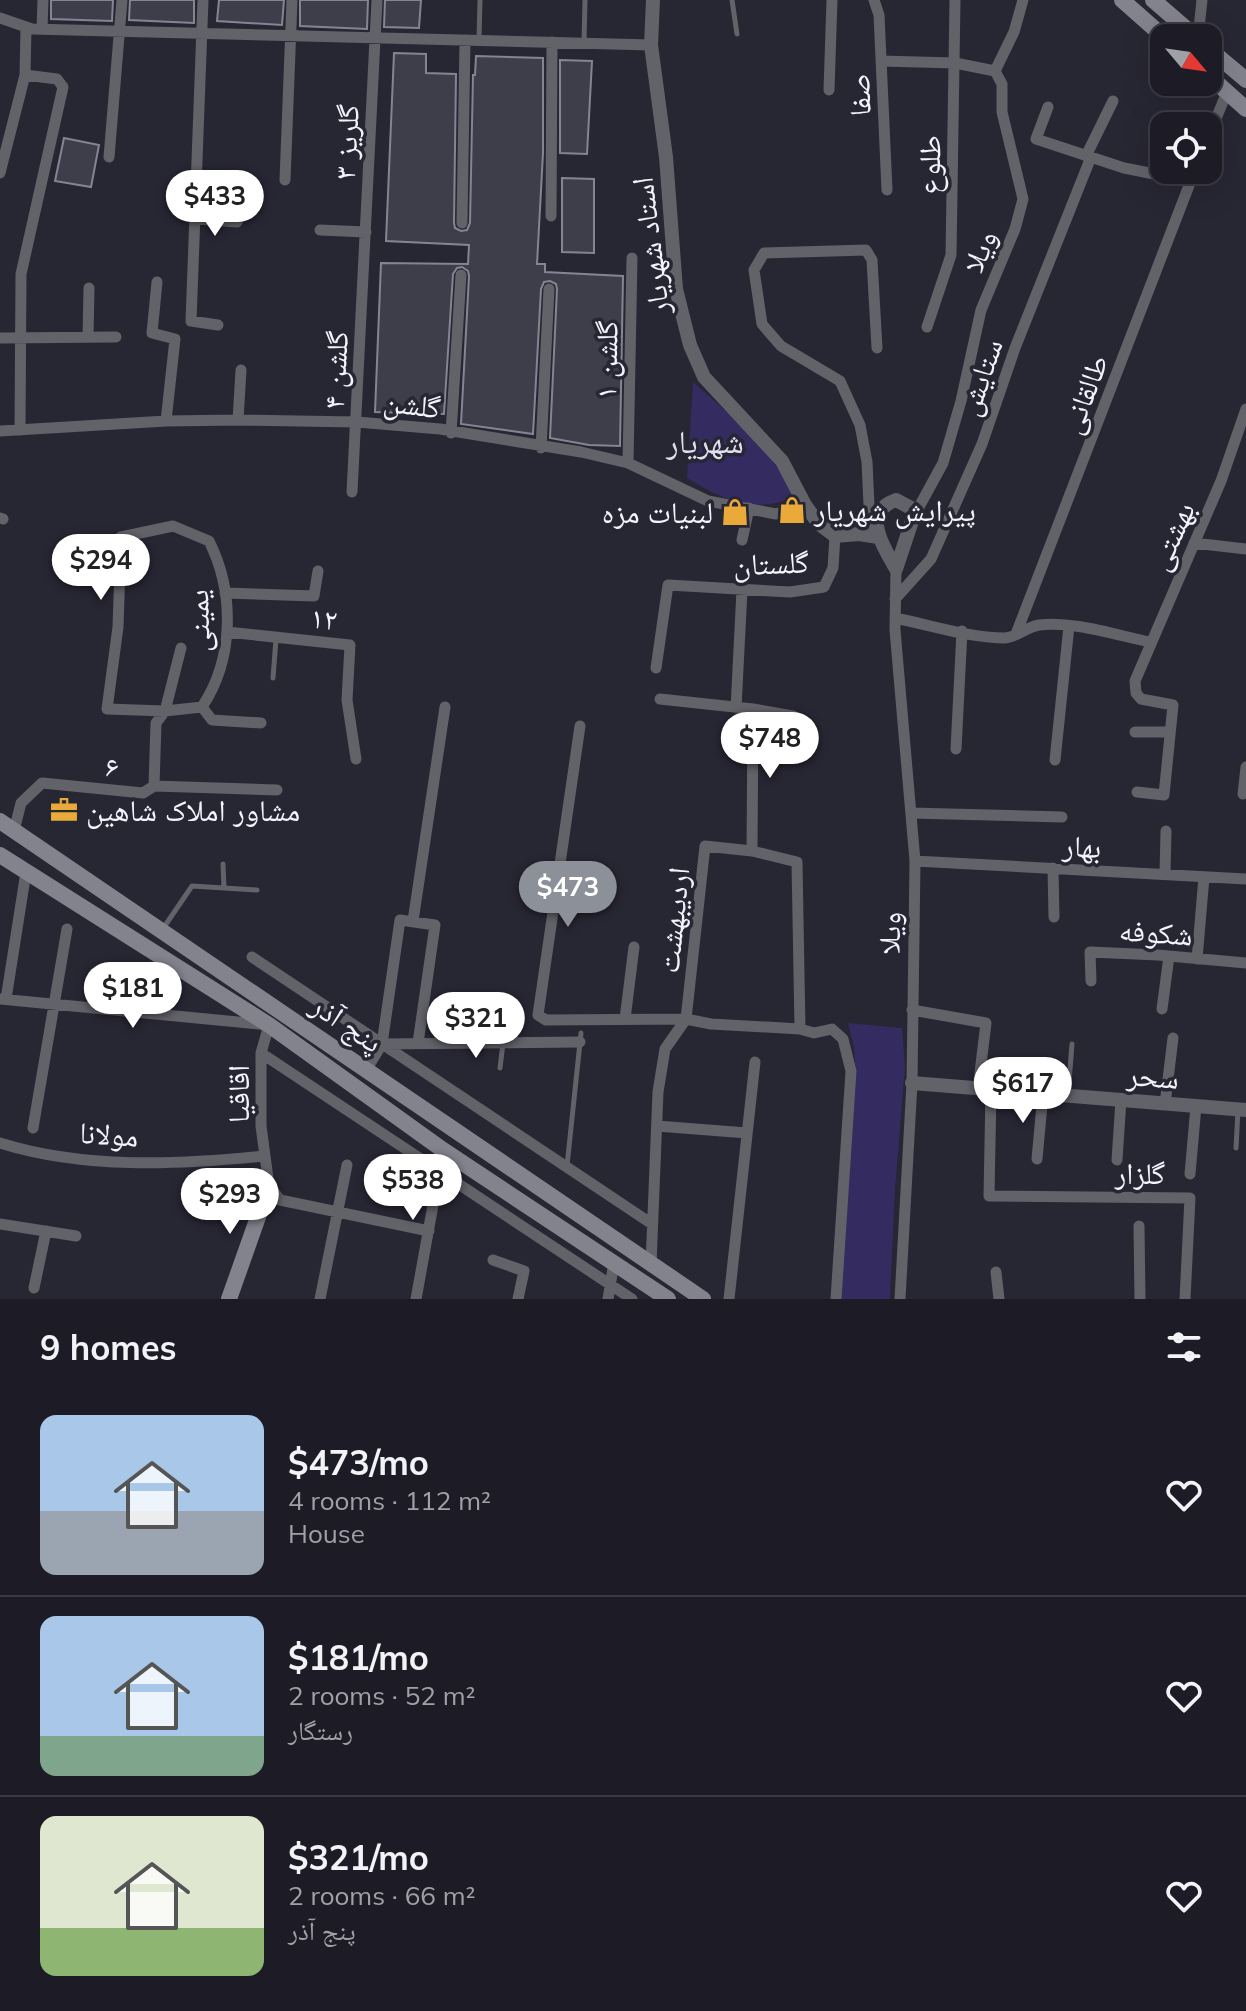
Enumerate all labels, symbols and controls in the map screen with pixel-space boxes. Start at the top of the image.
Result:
north arrow [1150,24,1222,96]
map controls [1150,24,1222,184]
street label: صفا [839,73,879,117]
street label: گلریز ۳ [325,103,367,181]
button: locate [1150,112,1222,184]
street label: طلوع [909,135,950,195]
pin: $433 [168,170,262,238]
street label: استاد شهریار [623,175,677,318]
text: $433 [184,179,246,212]
street label: ویلا [953,224,1005,278]
street label: گلشن ۱ [586,320,626,400]
street label: گلشن ۴ [314,330,356,410]
street label: ستایش [949,333,1011,421]
street label: طالقانی [1052,349,1116,439]
street label: گلشن [381,382,443,426]
district label: شهریار [665,421,744,461]
place label: پیرایش شهریار [813,491,976,529]
place label: لبنیات مزه [602,493,713,531]
shop icon: پیرایش شهریار [777,495,807,525]
street label: بهشتی [1139,496,1203,576]
shop icon: لبنیات مزه [720,497,750,527]
pin: $294 [54,534,148,602]
text: $294 [70,543,132,576]
street label: گلستان [733,543,809,583]
street label: یمینی [178,589,218,653]
street label: ۱۲ [309,598,339,638]
pin: $748 [723,712,817,780]
text: $748 [739,721,801,754]
street label: ۶ [103,746,121,786]
place label: مشاور املاک شاهین [86,791,300,829]
office icon: مشاور املاک شاهین [49,795,79,825]
street label: بهار [1061,826,1102,866]
pin: $473 [521,861,615,929]
street label: اردیبهشت [649,865,697,975]
text: $473 [537,870,599,903]
street label: شکوفه [1118,910,1194,954]
street label: ویلا [870,911,908,955]
pin: $181 [86,962,180,1030]
text: $181 [102,971,164,1004]
street label: پنج آذر [303,985,390,1061]
pin: $321 [429,992,523,1060]
text: $321 [445,1001,507,1034]
street label: سحر [1125,1055,1180,1097]
pin: $617 [976,1057,1070,1125]
street label: اقاقیا [219,1065,257,1123]
text: $617 [992,1066,1054,1099]
street label: مولانا [78,1113,140,1155]
pin: $538 [366,1154,460,1222]
street label: گلزار [1114,1154,1165,1192]
text: $538 [382,1163,444,1196]
pin: $293 [183,1168,277,1236]
text: $293 [199,1177,261,1210]
icon: filters [1162,1325,1206,1369]
text: 9 homes [40,1326,177,1369]
text: $473/mo [288,1441,429,1484]
icon: home [104,1447,200,1543]
icon: heart [1162,1473,1206,1517]
text: 4 rooms · 112 m² [288,1484,491,1517]
text: House [288,1517,365,1550]
text: $181/mo [288,1636,429,1679]
icon: home [104,1648,200,1744]
icon: heart [1162,1674,1206,1718]
text: 2 rooms · 52 m² [288,1679,475,1712]
text: رستگار [288,1714,353,1747]
text: $321/mo [288,1836,429,1879]
icon: home [104,1848,200,1944]
icon: heart [1162,1874,1206,1918]
text: 2 rooms · 66 m² [288,1879,475,1912]
text: پنج آذر [288,1914,356,1947]

